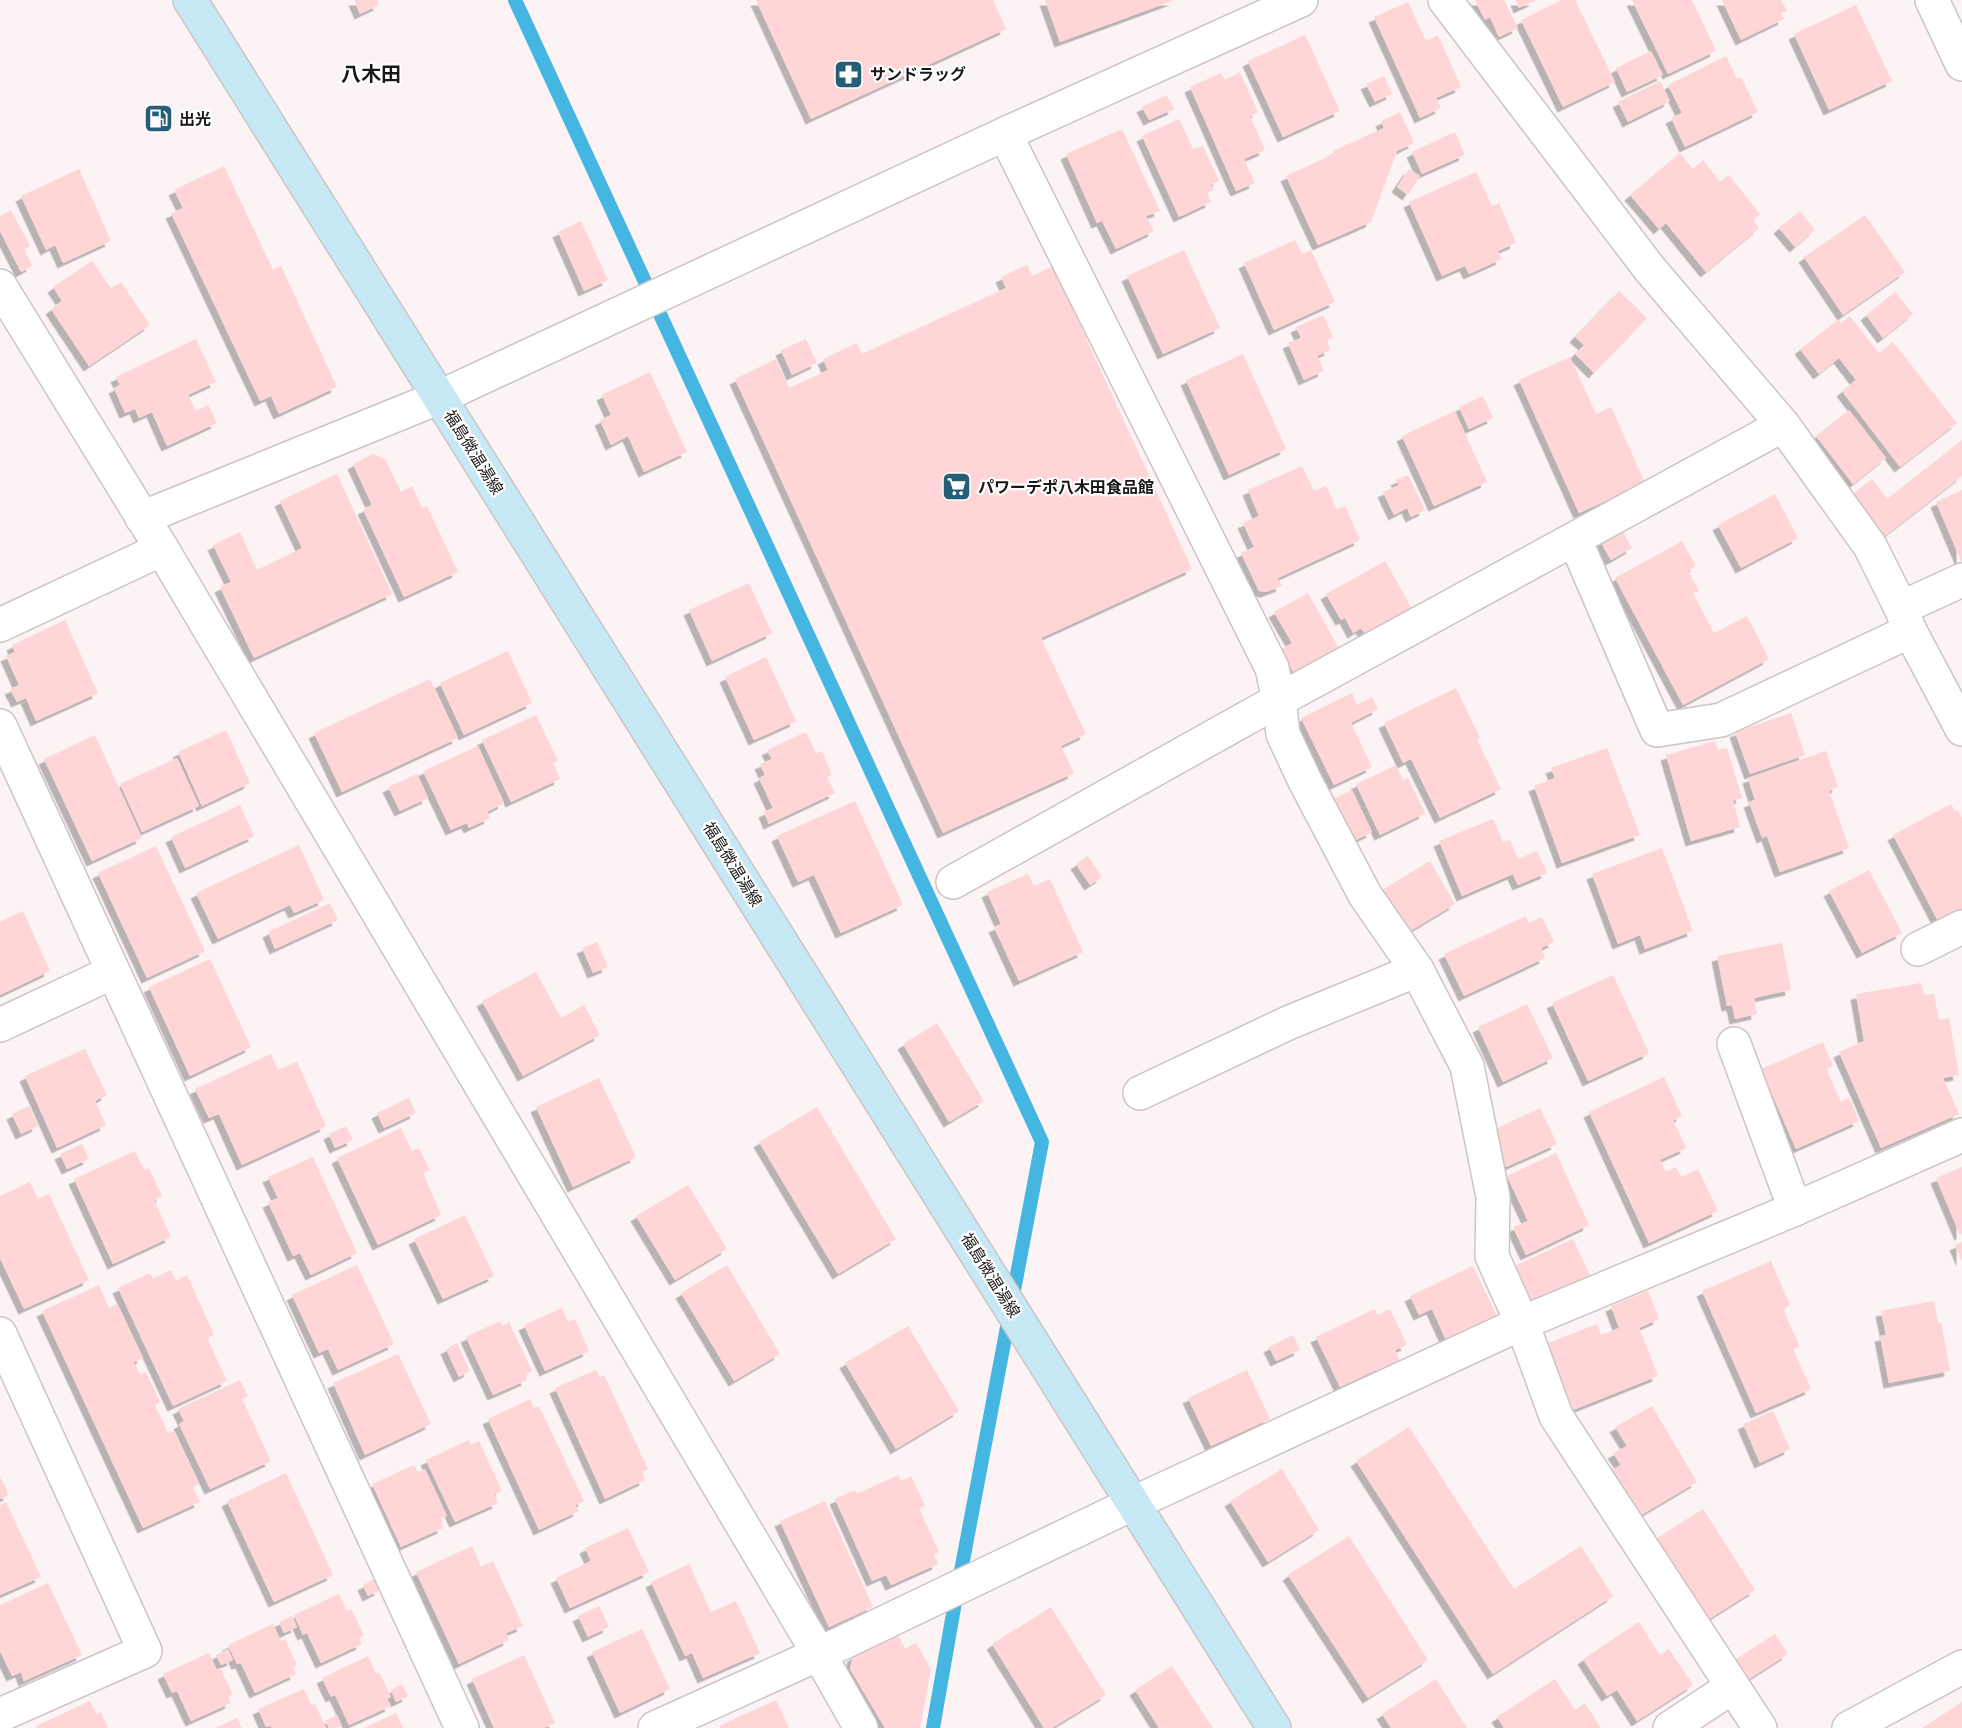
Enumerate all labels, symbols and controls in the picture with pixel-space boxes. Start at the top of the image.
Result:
pharmacy icon: サンドラッグ [833,58,865,90]
district label: 八木田 [341,64,401,85]
place label: サンドラッグ [870,65,966,83]
fuel station icon: 出光 [142,103,174,135]
place label: 出光 [179,111,211,128]
street label: 福島微温湯線 [441,407,506,497]
supermarket icon: パワーデポ八木田食品館 [941,471,973,503]
place label: パワーデポ八木田食品館 [978,479,1154,496]
street label: 福島微温湯線 [700,819,765,909]
street label: 福島微温湯線 [958,1230,1023,1320]

